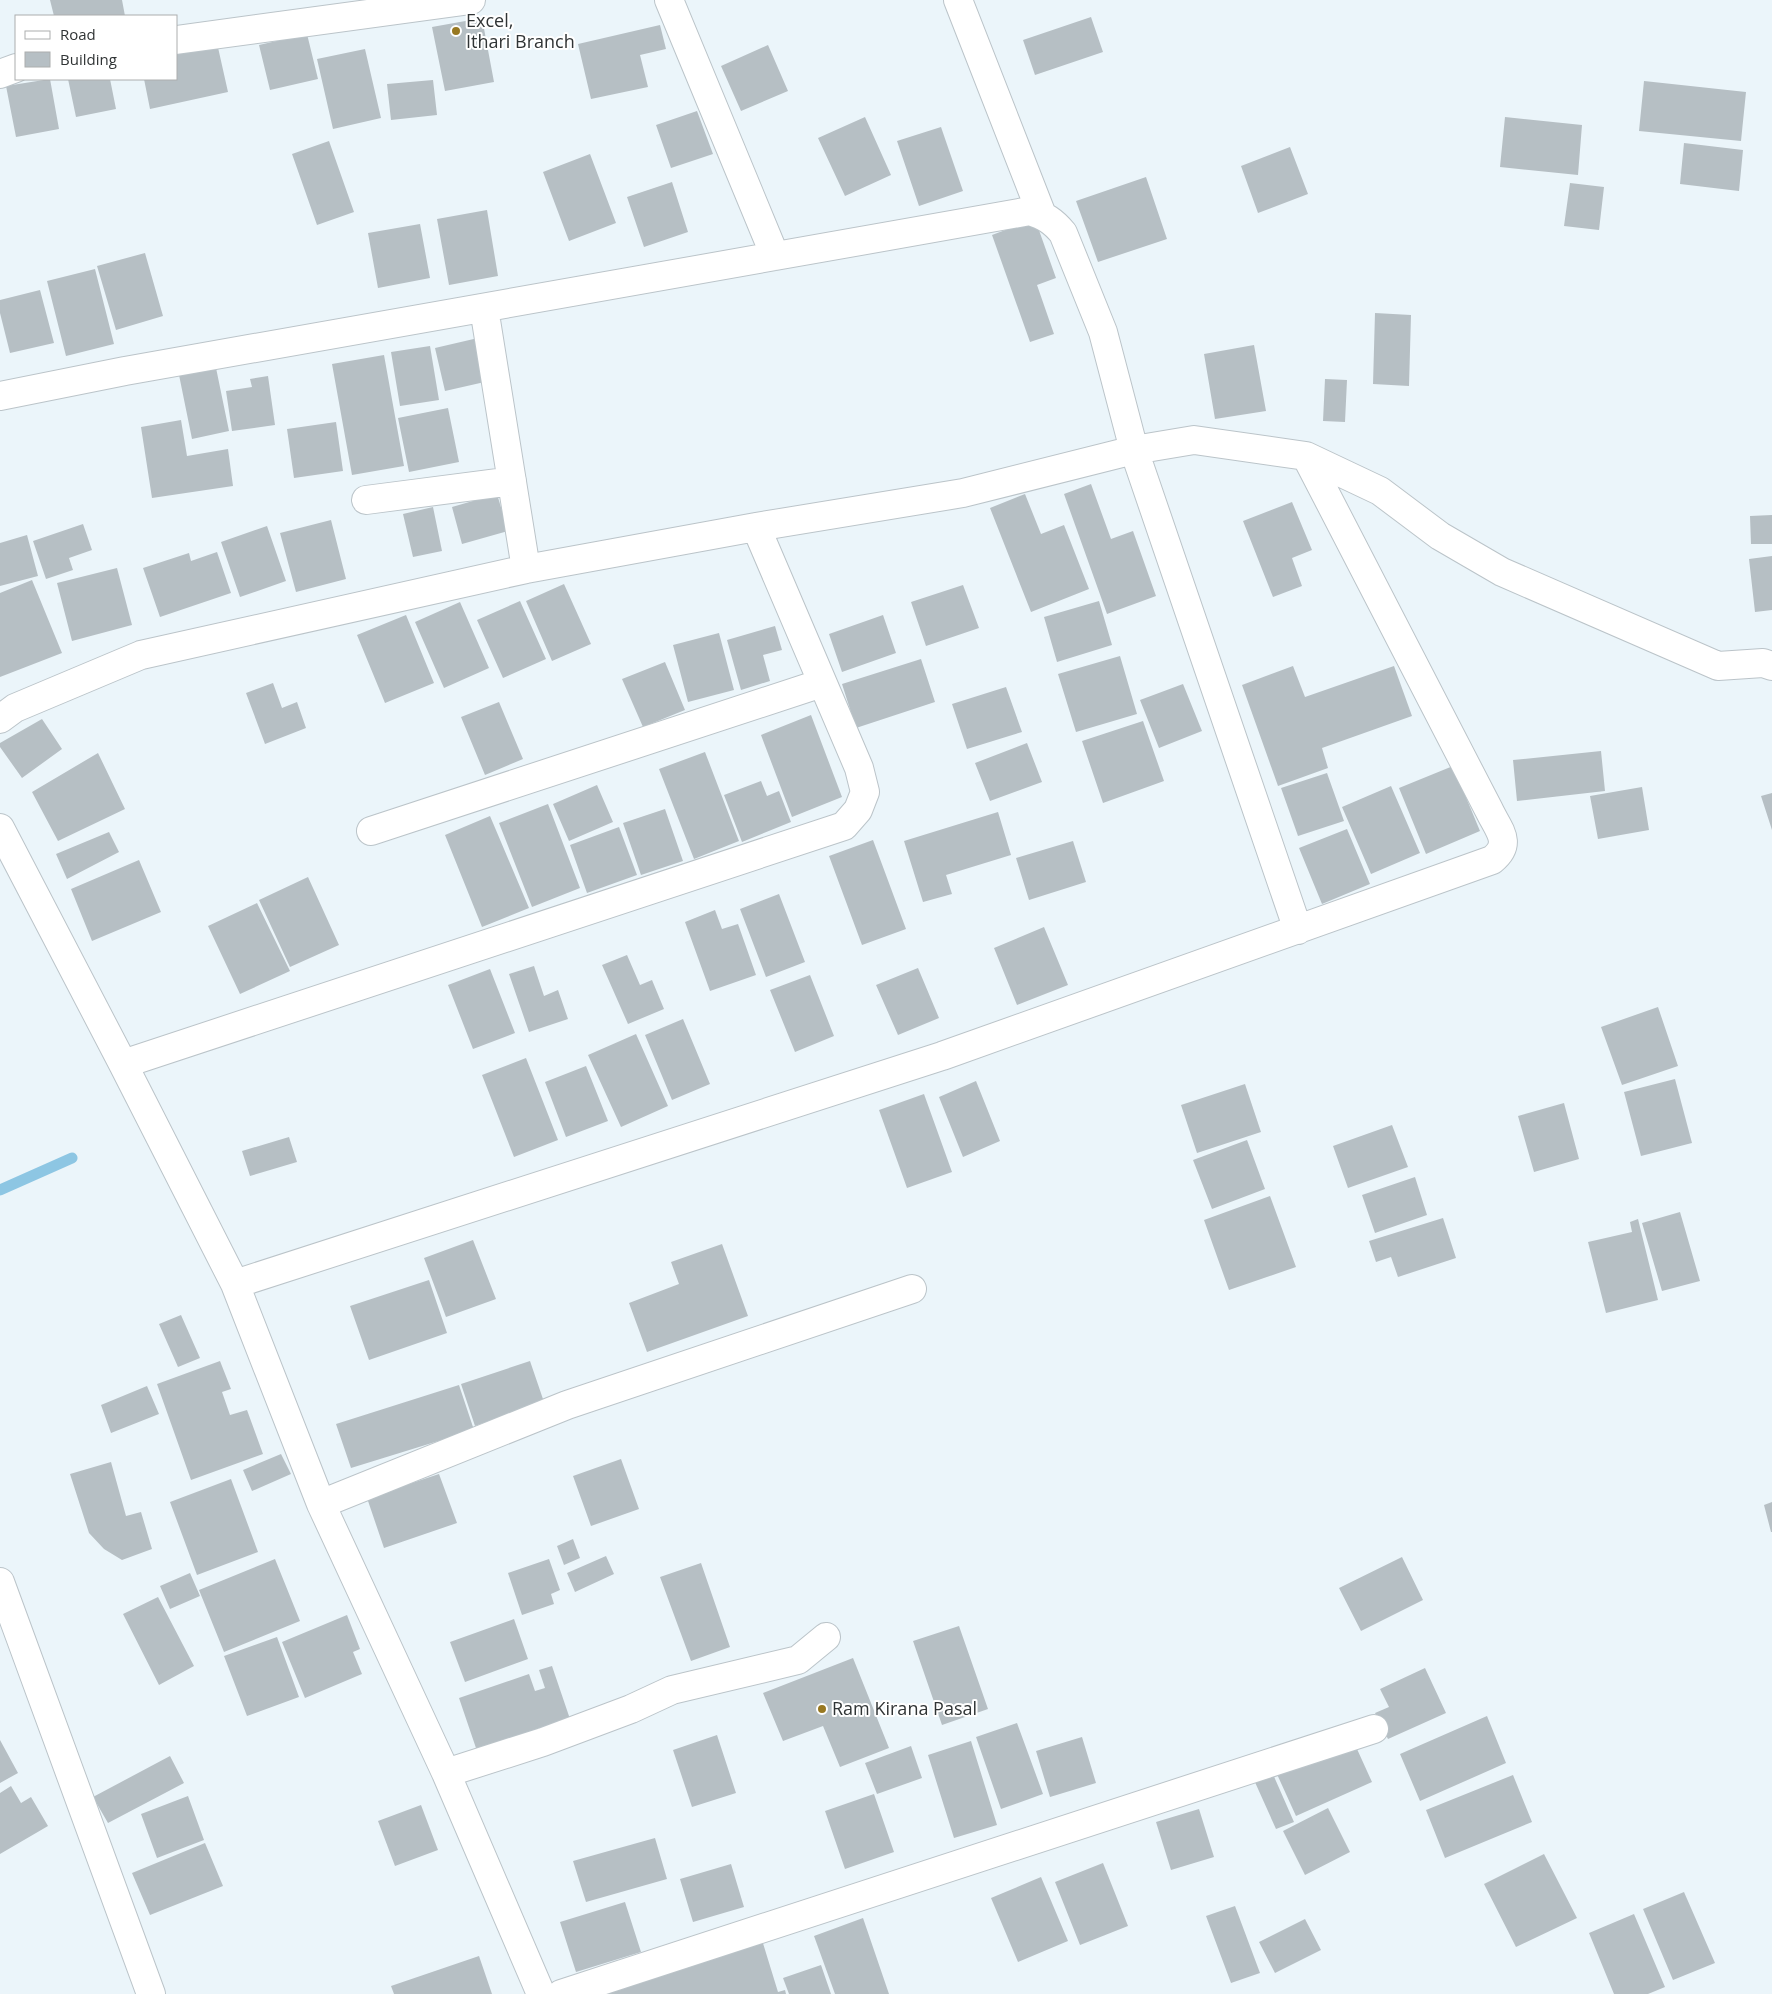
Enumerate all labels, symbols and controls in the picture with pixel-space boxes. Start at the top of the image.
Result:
place label: Excel, Ithari Branch [466,8,575,53]
legend [15,15,178,80]
text: Road [60,24,96,44]
marker: Excel, Ithari Branch [450,25,462,37]
text: Building [60,49,117,69]
place label: Ram Kirana Pasal [832,1696,977,1720]
marker: Ram Kirana Pasal [816,1703,828,1715]

